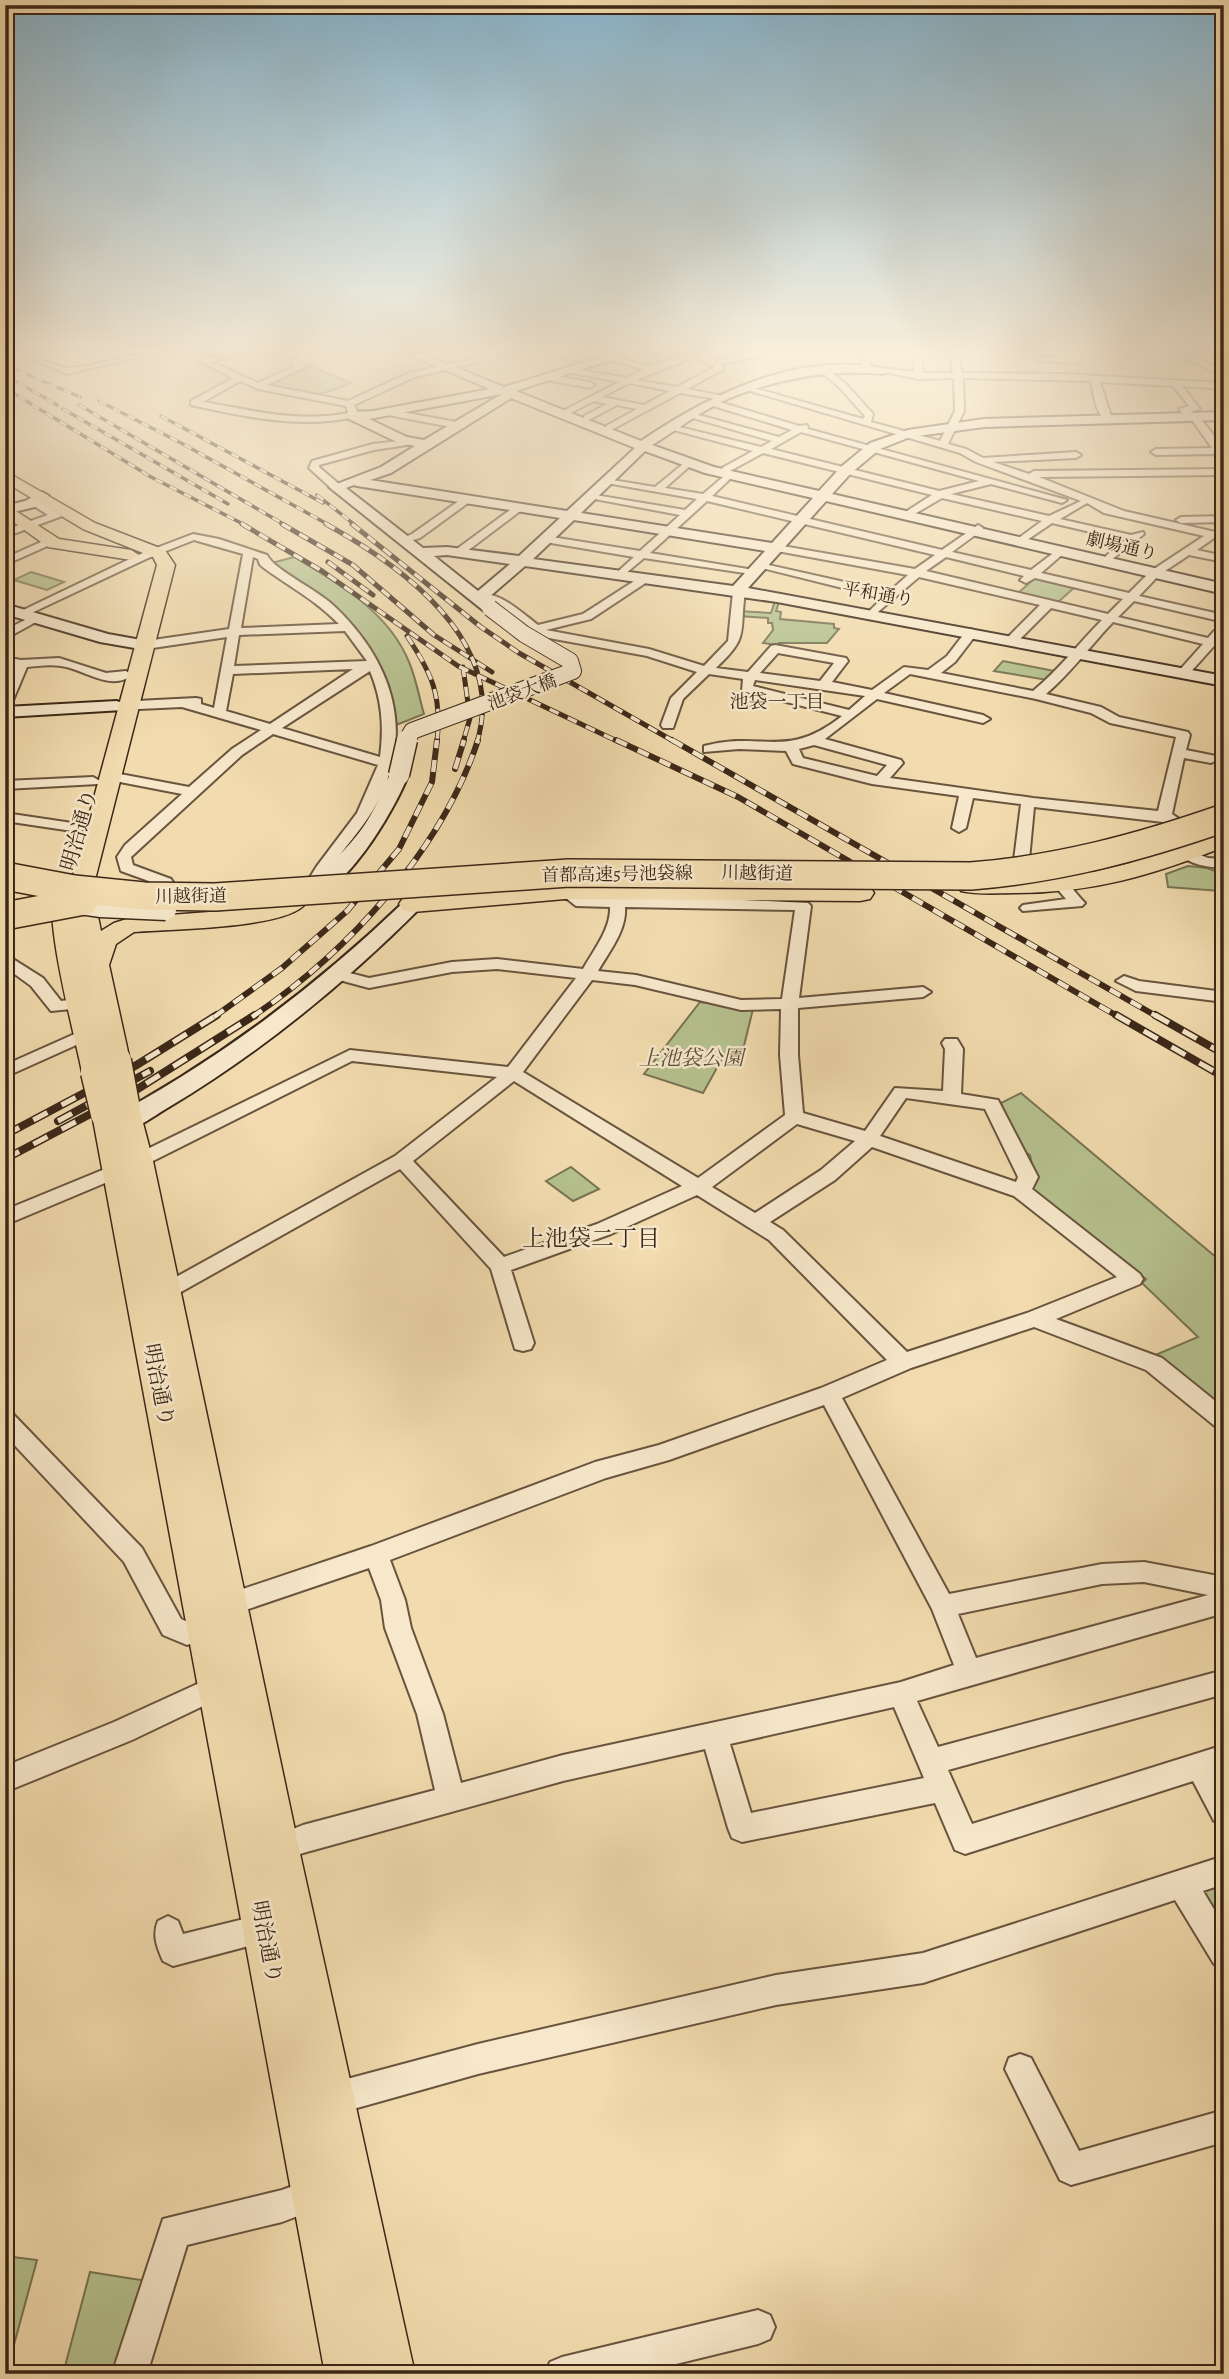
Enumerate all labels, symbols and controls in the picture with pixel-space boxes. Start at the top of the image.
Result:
street label: 劇場通り [1084,526,1160,566]
street label: 平和通り [840,576,916,612]
street label: 池袋大橋 [484,668,560,716]
district label: 池袋一丁目 [729,689,825,715]
street label: 明治通り [54,786,104,874]
street label: 川越街道 [721,860,793,886]
street label: 首都高速5号池袋線 [541,861,693,887]
street label: 川越街道 [155,883,227,909]
park label: 上池袋公園 [639,1044,746,1072]
district label: 上池袋二丁目 [522,1223,660,1254]
street label: 明治通り [137,1341,181,1429]
street label: 明治通り [245,1898,289,1986]

